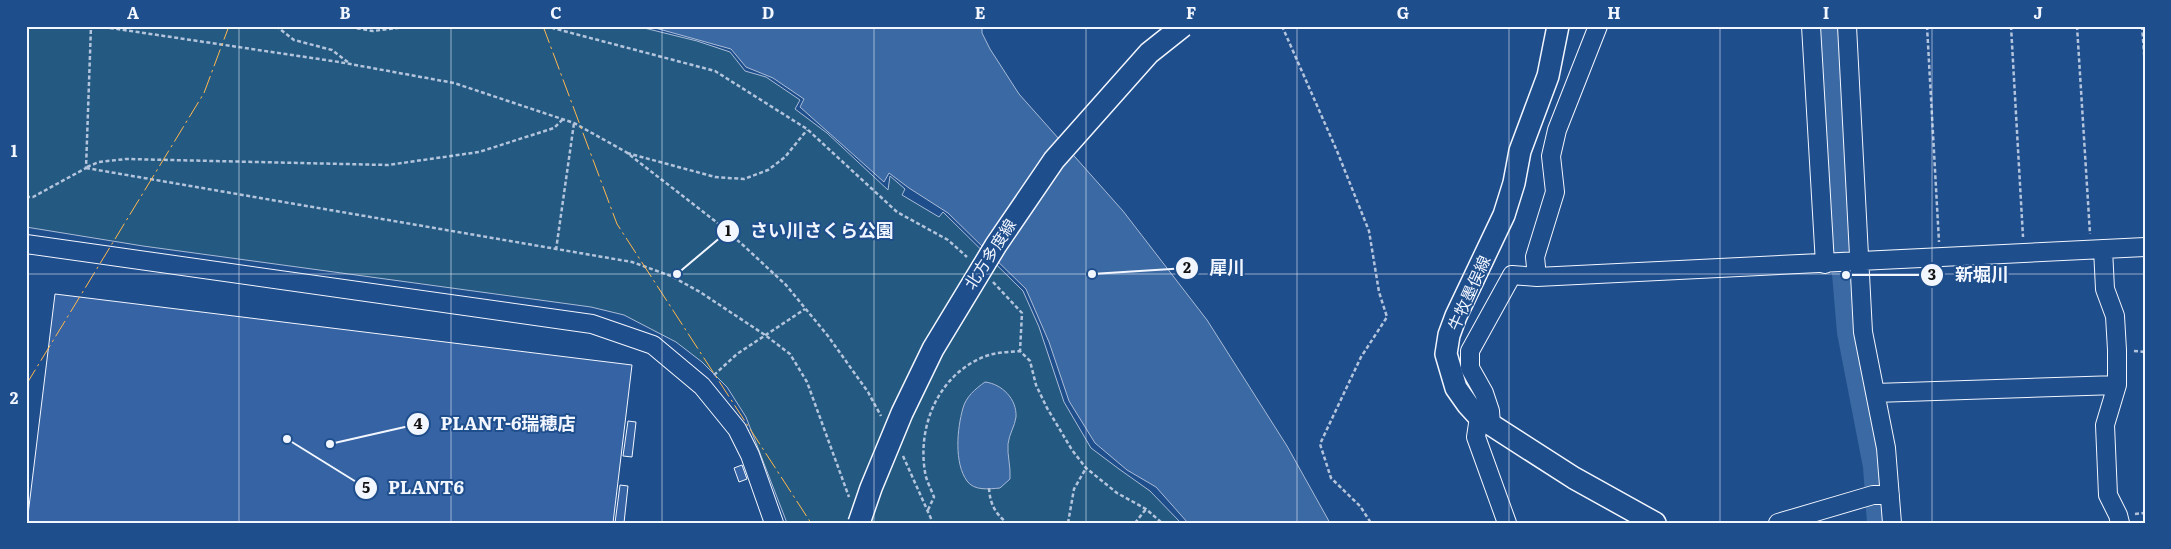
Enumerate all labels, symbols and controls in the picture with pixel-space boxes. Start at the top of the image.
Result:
text: A [127,0,139,24]
text: B [339,0,351,24]
text: C [550,0,562,24]
text: D [762,0,774,24]
text: E [975,0,986,24]
text: F [1186,0,1196,24]
text: G [1397,0,1409,24]
text: H [1607,0,1621,24]
text: I [1823,0,1829,24]
text: J [2033,0,2043,24]
text: 1 [11,138,18,162]
street label: 北方多度線 [957,213,1021,294]
callout: さい川さくら公園 [715,215,904,248]
text: さい川さくら公園 [750,216,894,243]
text: 1 [725,218,731,241]
callout: 犀川 [1174,251,1255,284]
street label: 牛牧墨俣線 [1441,251,1495,334]
text: 犀川 [1209,253,1245,280]
text: 2 [1183,255,1191,278]
callout: 新堀川 [1920,259,2019,292]
text: 新堀川 [1955,260,2009,287]
text: 3 [1928,262,1936,285]
text: 2 [10,385,19,409]
callout: PLANT-6瑞穂店 [405,407,586,440]
text: PLANT-6瑞穂店 [440,409,576,436]
text: 4 [413,411,423,434]
callout: PLANT6 [353,472,474,505]
text: PLANT6 [388,473,464,500]
text: 5 [362,475,370,498]

